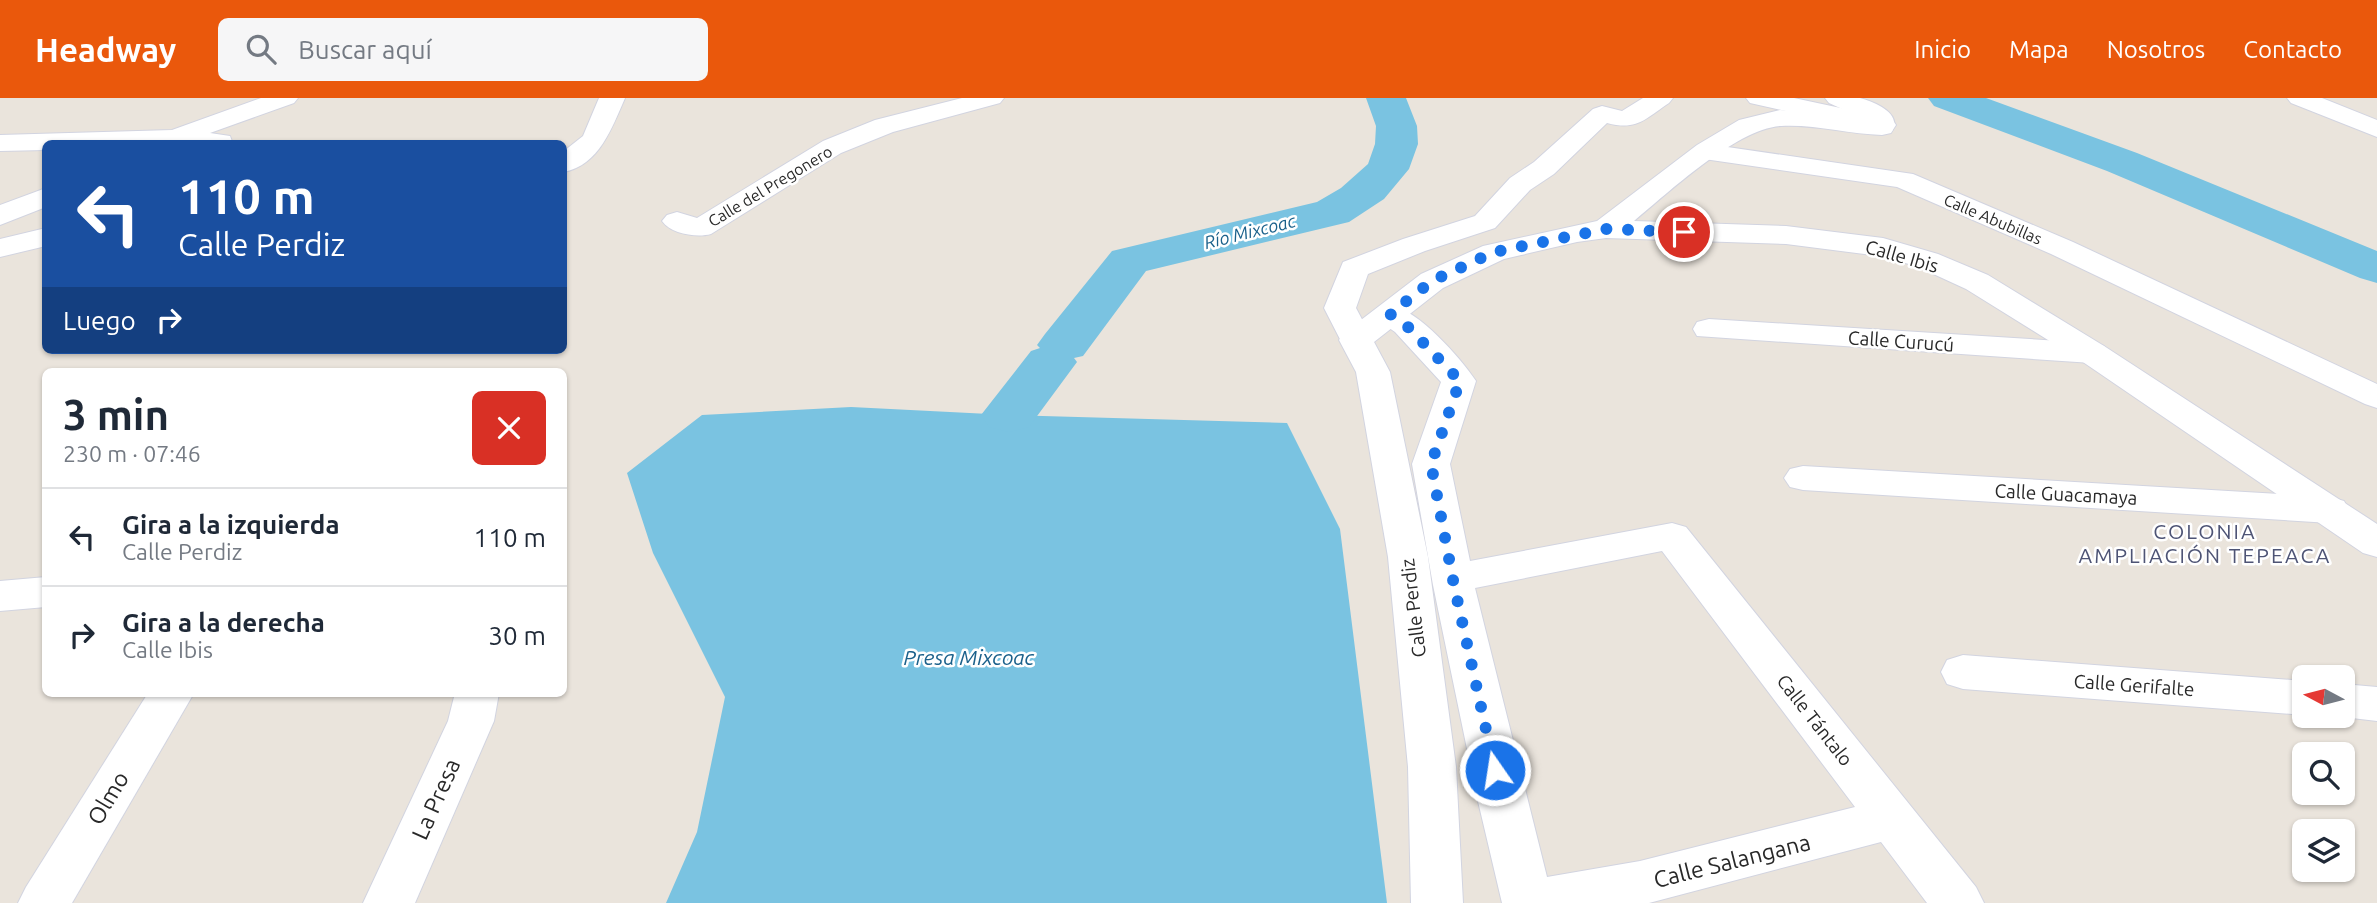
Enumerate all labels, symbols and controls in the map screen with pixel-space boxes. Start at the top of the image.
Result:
search box [218,18,708,81]
icon: search [242,30,280,68]
text: Headway [35,31,176,68]
text: Buscar aquí [298,35,432,64]
text: Inicio [1914,36,1971,63]
text: Mapa [2009,36,2069,63]
text: Nosotros [2107,36,2205,63]
text: Contacto [2243,36,2342,63]
street label: Calle del Pregonero [705,142,835,230]
icon: left [63,168,154,259]
text: 110 m [178,168,315,223]
street label: Calle Abubillas [1941,190,2045,248]
pin [1654,202,1714,262]
water label: Río Mixcoac [1202,210,1298,252]
icon: arrive [1665,213,1703,251]
text: Calle Perdiz [178,226,345,262]
street label: Calle Ibis [1863,235,1941,277]
icon: right [150,301,188,339]
text: Luego [63,306,136,335]
street label: Calle Curucú [1847,326,1955,356]
text: 3 min [63,391,169,438]
button: close [472,391,546,465]
text: 230 m · 07:46 [63,441,201,466]
street label: Calle Guacamaya [1994,479,2138,509]
text: Gira a la izquierda [122,510,340,539]
icon: left [63,518,101,556]
district label: COLONIA AMPLIACIÓN TEPEACA [2079,519,2331,567]
text: 110 m [474,523,546,552]
text: Calle Perdiz [122,539,242,564]
street label: Calle Perdiz [1396,557,1430,659]
text: Gira a la derecha [122,608,325,637]
icon: right [63,616,101,654]
text: 30 m [488,621,546,650]
text: Calle Ibis [122,637,213,662]
water label: Presa Mixcoac [904,645,1035,669]
north arrow [2292,665,2356,728]
map controls [2292,665,2355,882]
street label: Calle Tántalo [1772,670,1858,770]
street label: Calle Gerifalte [2073,670,2195,700]
position arrow [1458,733,1532,807]
button: search [2292,742,2355,805]
street label: La Presa [407,755,464,843]
street label: Olmo [82,767,133,829]
button: layers [2292,819,2355,882]
street label: Calle Salangana [1651,829,1813,892]

